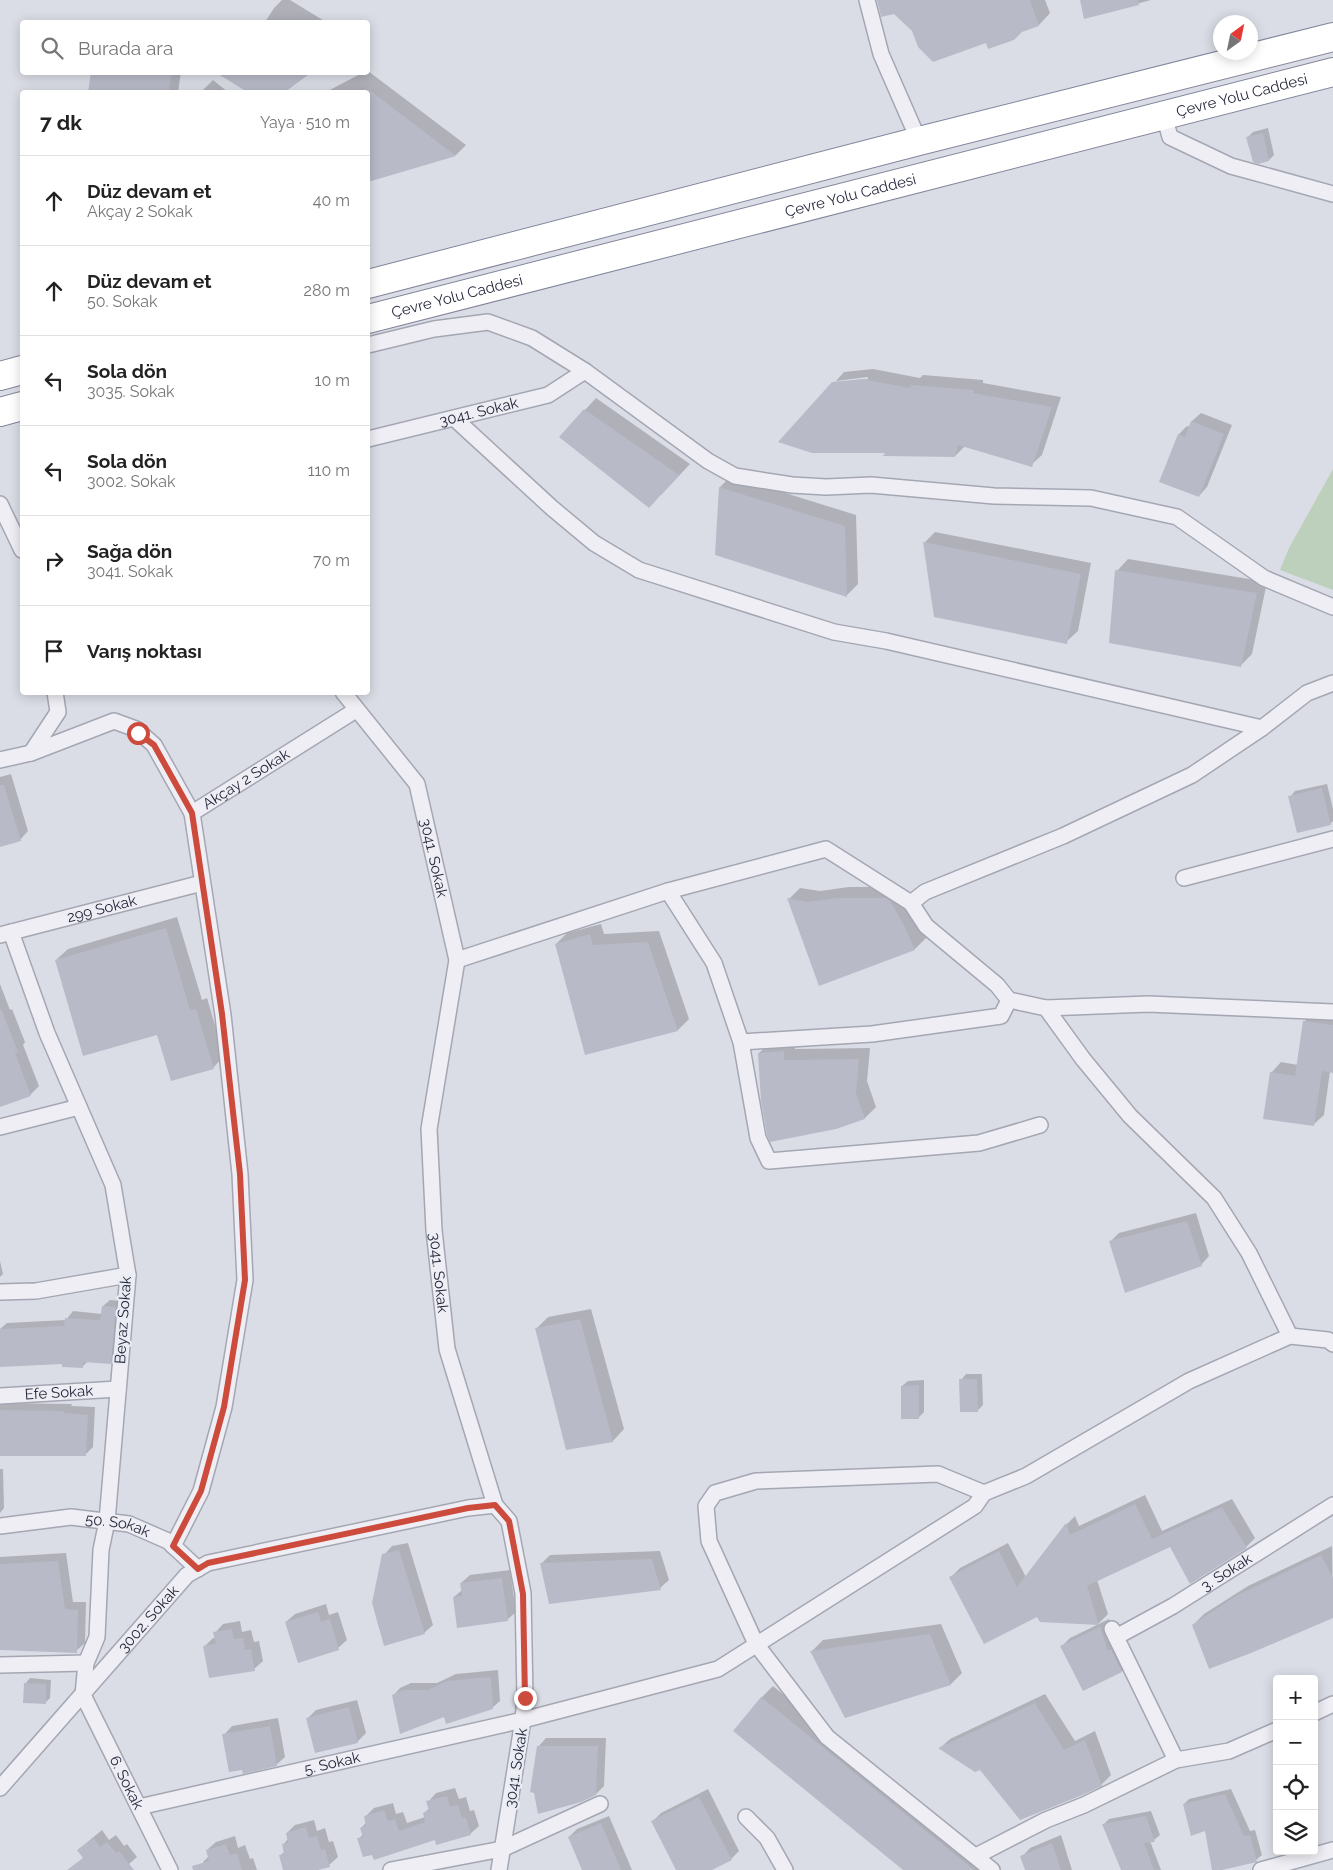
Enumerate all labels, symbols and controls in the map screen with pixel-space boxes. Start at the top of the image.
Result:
north arrow [1213,15,1258,60]
search box [20,20,370,75]
icon: search [38,34,66,62]
text: Burada ara [78,37,173,59]
street label: Çevre Yolu Caddesi [1174,70,1309,121]
text: 7 dk [40,110,82,135]
text: Yaya · 510 m [260,113,350,132]
street label: Çevre Yolu Caddesi [783,170,918,221]
text: Düz devam et [87,180,212,202]
icon: ahead [40,187,68,215]
text: 40 m [313,191,350,210]
text: Akçay 2 Sokak [87,202,193,221]
text: Düz devam et [87,270,212,292]
street label: Çevre Yolu Caddesi [390,271,525,322]
icon: ahead [40,277,68,305]
text: 280 m [304,281,350,300]
text: 50. Sokak [87,292,158,311]
text: Sola dön [87,360,167,382]
icon: left [40,367,68,395]
text: 10 m [315,371,350,390]
text: 3035. Sokak [87,382,175,401]
street label: 3041. Sokak [437,394,520,430]
text: Sola dön [87,450,167,472]
icon: left [40,457,68,485]
text: 110 m [308,461,350,480]
text: 3002. Sokak [87,472,175,491]
text: Sağa dön [87,540,172,562]
icon: right [40,547,68,575]
text: 70 m [313,551,350,570]
text: 3041. Sokak [87,562,173,581]
icon: arrive [40,637,68,665]
text: Varış noktası [87,640,202,662]
route start [127,722,150,745]
street label: Akçay 2 Sokak [199,745,293,813]
street label: 3041. Sokak [416,817,452,899]
street label: 299 Sokak [65,891,139,926]
street label: 3041. Sokak [425,1232,452,1314]
street label: Beyaz Sokak [111,1275,135,1365]
street label: Efe Sokak [24,1381,94,1404]
street label: 50. Sokak [84,1510,153,1541]
street label: 3. Sokak [1198,1550,1255,1595]
street label: 3002. Sokak [114,1582,183,1656]
map controls [1273,1675,1318,1855]
button: + [1273,1675,1318,1720]
route end [514,1687,537,1710]
button: − [1273,1720,1318,1765]
street label: 3041. Sokak [501,1727,531,1809]
street label: 5. Sokak [302,1748,362,1778]
street label: 6. Sokak [106,1753,148,1813]
button: locate [1273,1765,1318,1810]
button: layers [1273,1810,1318,1855]

